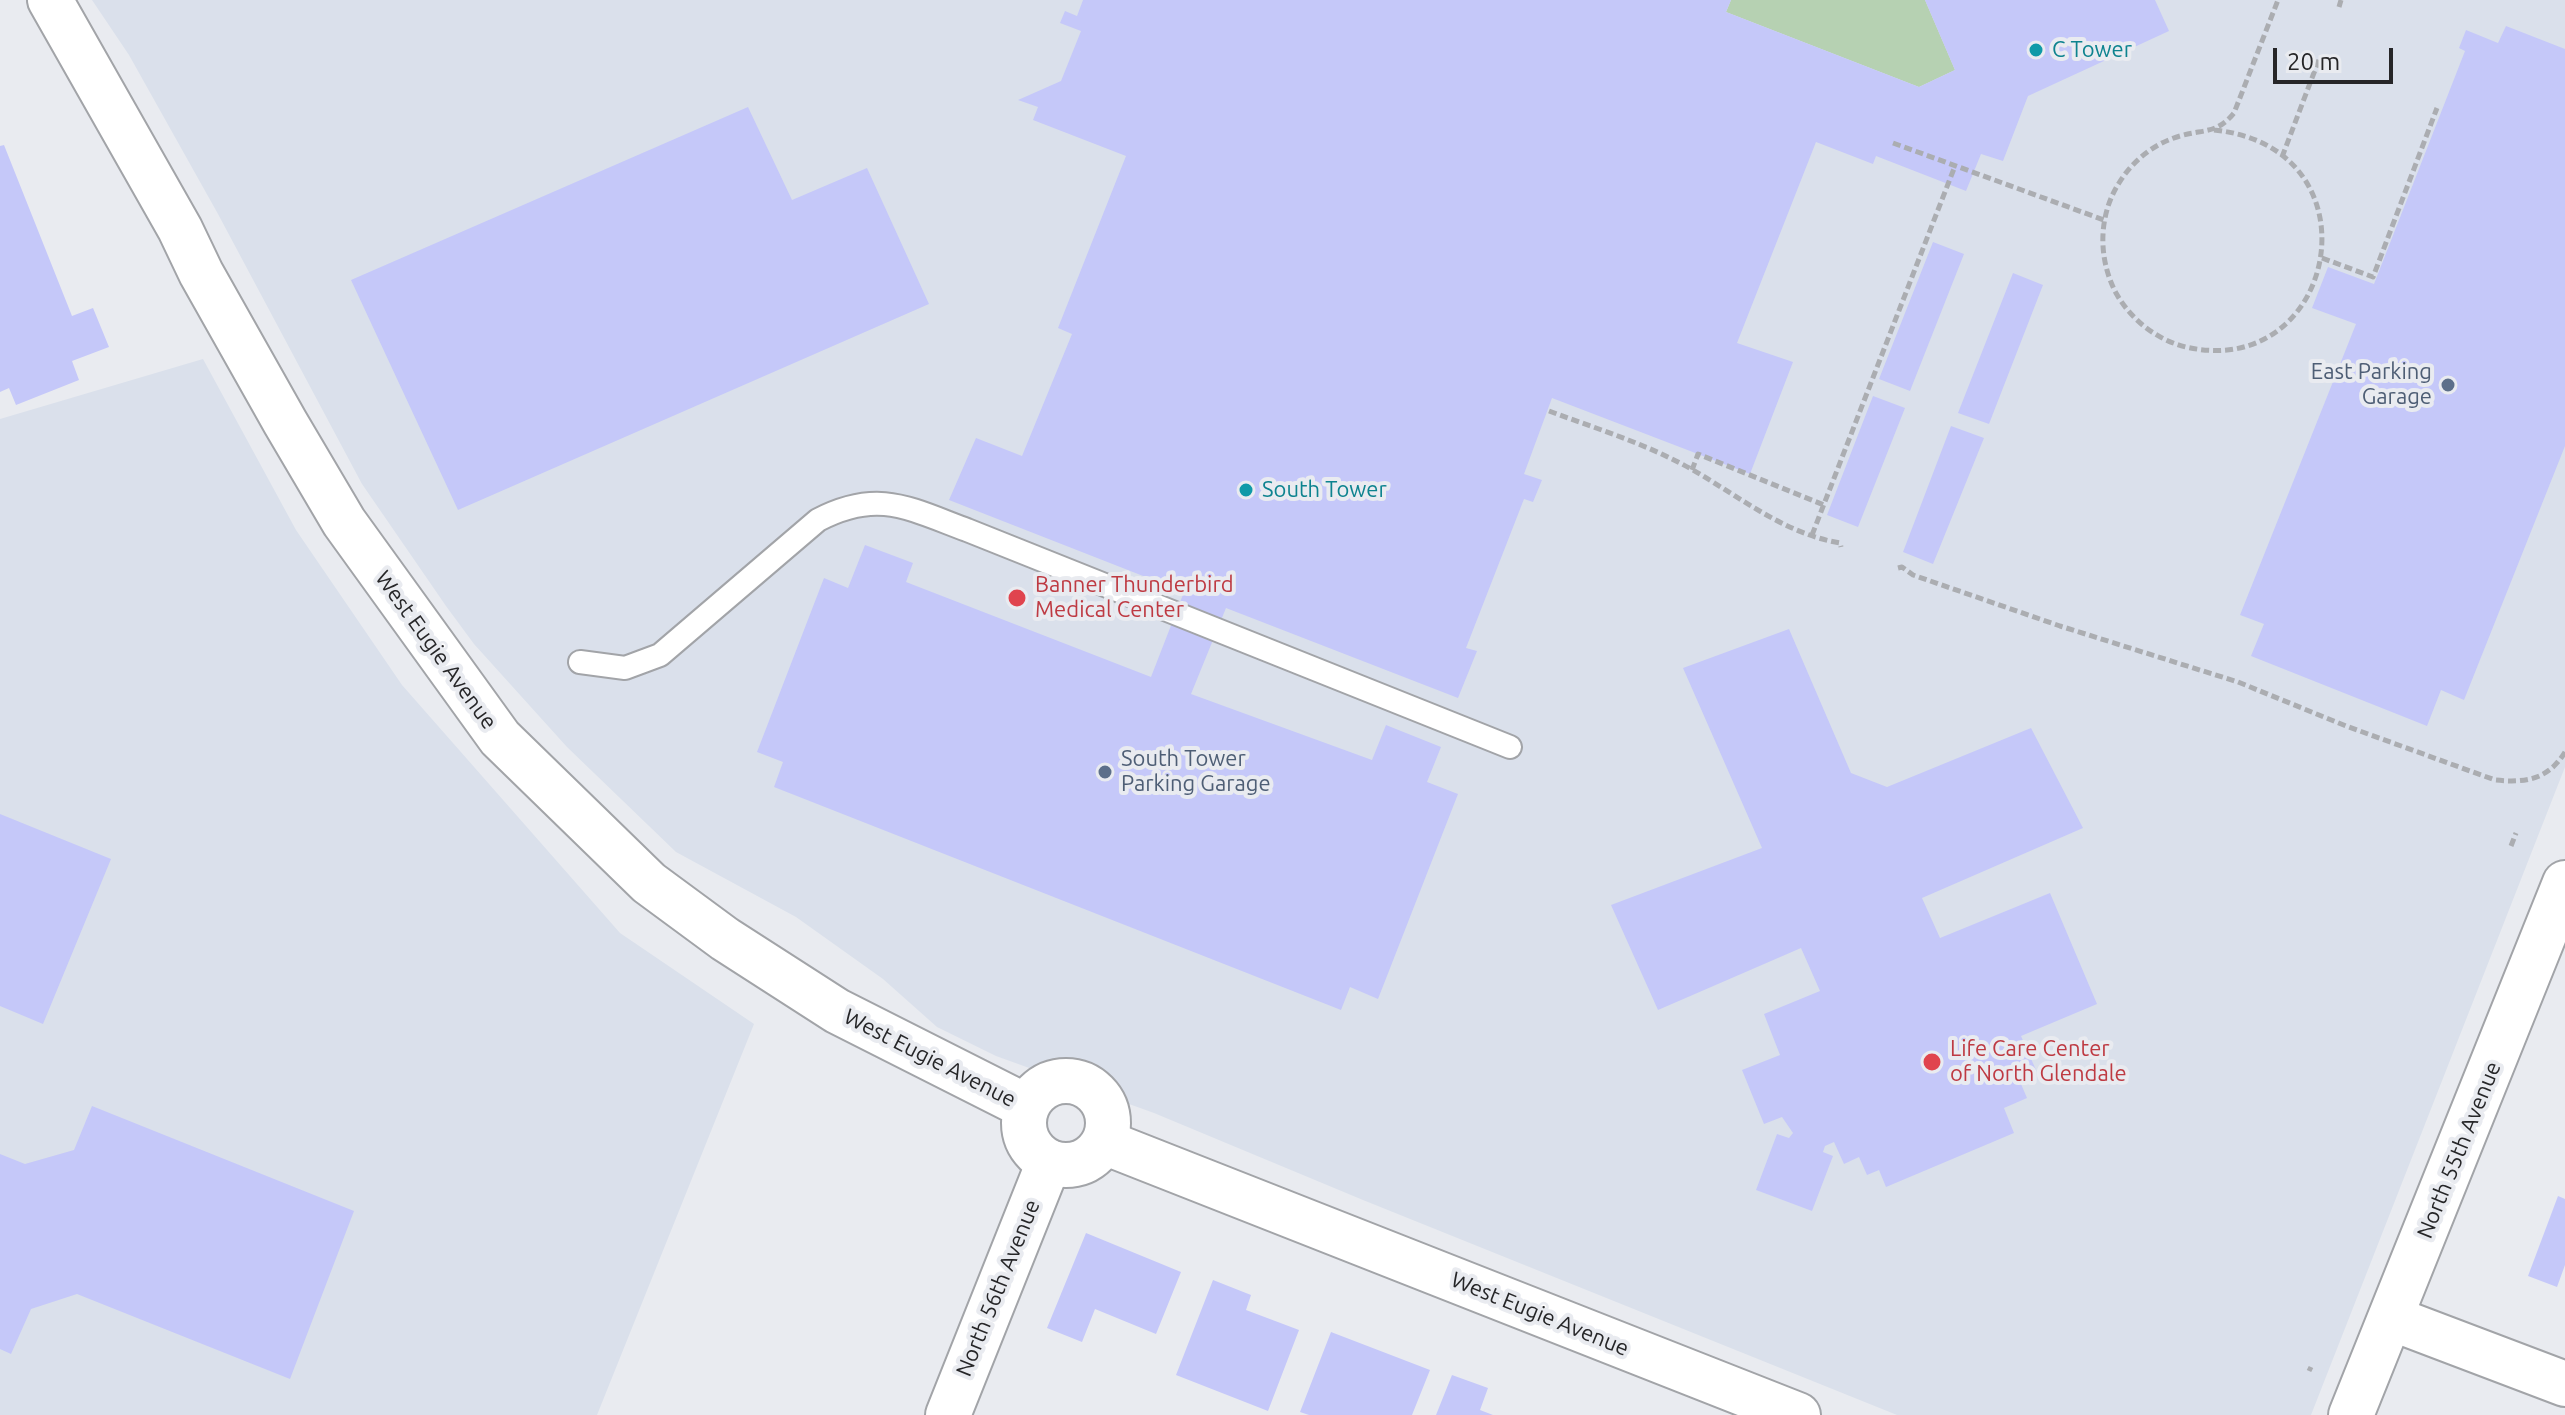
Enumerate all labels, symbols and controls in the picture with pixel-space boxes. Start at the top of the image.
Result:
scale bar [2277,32,2397,82]
place label: C Tower [2052,37,2132,63]
marker: C Tower [2027,41,2045,59]
text: 20 m [2287,48,2340,75]
place label: East Parking Garage [2311,359,2432,410]
marker: East Parking Garage [2439,376,2457,394]
place label: South Tower [1262,477,1387,503]
marker: South Tower [1237,481,1255,499]
street label: West Eugie Avenue [370,566,502,734]
place label: Banner Thunderbird Medical Center [1035,572,1234,624]
marker: Banner Thunderbird Medical Center [1006,587,1028,609]
place label: South Tower Parking Garage [1121,746,1271,798]
marker: South Tower Parking Garage [1096,763,1114,781]
street label: West Eugie Avenue [840,1003,1020,1113]
place label: Life Care Center of North Glendale [1950,1036,2127,1088]
marker: Life Care Center of North Glendale [1921,1051,1943,1073]
street label: North 55th Avenue [2411,1058,2507,1242]
street label: North 56th Avenue [950,1196,1046,1380]
street label: West Eugie Avenue [1447,1266,1633,1362]

